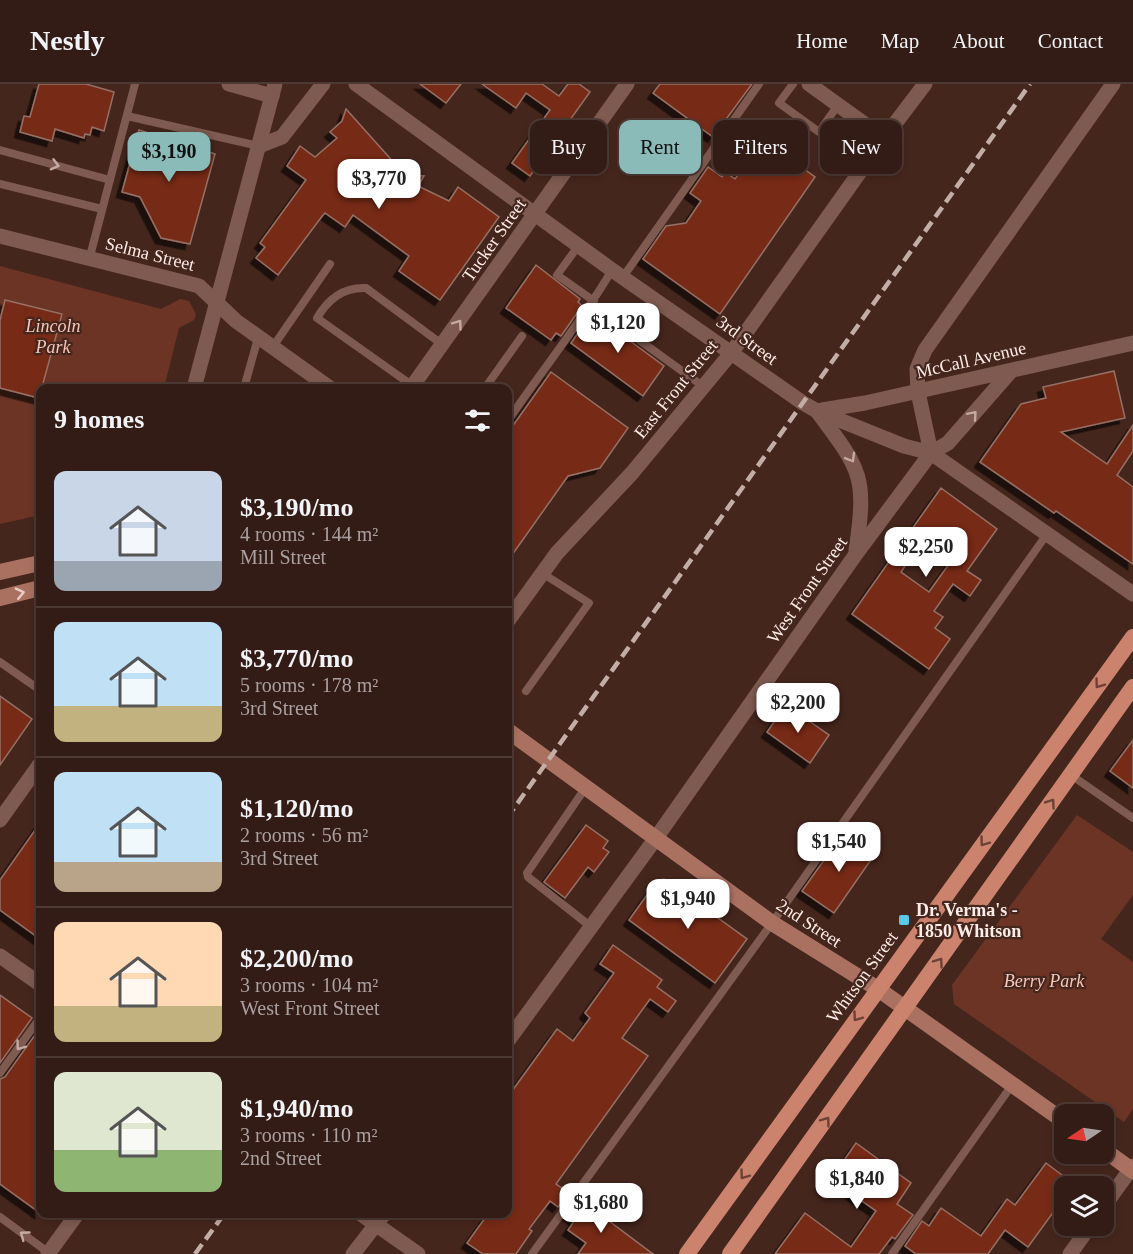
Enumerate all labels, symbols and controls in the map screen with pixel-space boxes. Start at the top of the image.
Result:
text: Nestly [30,25,105,56]
text: Home [796,29,848,53]
text: Map [881,29,919,53]
text: About [952,29,1005,53]
text: Contact [1038,29,1103,53]
chip: Buy [530,120,607,174]
chip: Rent [619,120,701,174]
chip: Filters [713,120,808,174]
chip: New [820,120,902,174]
pin: $3,190 [120,132,218,183]
text: $3,190 [142,140,197,162]
one-way arrow [50,157,60,170]
pin: $3,770 [330,159,428,210]
text: $3,770 [352,167,407,189]
street label: Tucker Street [458,195,530,285]
street label: Selma Street [103,233,197,275]
pin: $1,120 [569,303,667,354]
text: $1,120 [591,311,646,333]
street label: 3rd Street [713,311,781,369]
park label: Lincoln Park [24,316,81,357]
one-way arrow [451,320,462,331]
street label: East Front Street [630,336,722,442]
street label: McCall Avenue [914,338,1028,382]
icon: filters [461,404,494,437]
text: 9 homes [54,405,144,434]
one-way arrow [966,411,977,422]
one-way arrow [844,452,855,463]
text: $3,190/mo [240,493,353,522]
icon: home [102,495,174,567]
text: 4 rooms · 144 m² [240,523,378,545]
pin: $2,250 [877,527,975,578]
street label: West Front Street [763,533,851,647]
text: $2,250 [899,535,954,557]
text: Mill Street [240,546,326,568]
one-way arrow [15,587,25,600]
text: $3,770/mo [240,644,353,673]
icon: home [102,646,174,718]
text: 5 rooms · 178 m² [240,674,378,696]
one-way arrow [1095,678,1106,689]
pin: $2,200 [749,683,847,734]
text: $2,200 [771,691,826,713]
text: 3rd Street [240,697,318,719]
text: $1,120/mo [240,794,353,823]
icon: home [102,796,174,868]
one-way arrow [1044,799,1055,810]
pin: $1,540 [790,822,888,873]
text: 2 rooms · 56 m² [240,824,368,846]
text: $1,540 [812,830,867,852]
one-way arrow [980,836,991,847]
text: 3rd Street [240,847,318,869]
pin: $1,940 [639,879,737,930]
text: $1,940 [661,887,716,909]
street label: 2nd Street [773,895,845,951]
place label: Dr. Verma's - 1850 Whitson [916,900,1021,941]
marker: Dr. Verma's - 1850 Whitson [897,913,911,927]
street label: Whitson Street [822,928,902,1026]
text: $2,200/mo [240,944,353,973]
icon: home [102,946,174,1018]
one-way arrow [932,958,943,969]
park label: Berry Park [1004,971,1085,991]
text: 3 rooms · 104 m² [240,974,378,996]
text: West Front Street [240,997,379,1019]
one-way arrow [853,1010,864,1021]
one-way arrow [17,1039,28,1050]
text: $1,940/mo [240,1094,353,1123]
icon: home [102,1096,174,1168]
north arrow [1054,1104,1114,1164]
map controls [1054,1104,1114,1236]
one-way arrow [819,1117,830,1128]
text: 3 rooms · 110 m² [240,1124,377,1146]
text: 2nd Street [240,1147,322,1169]
pin: $1,840 [808,1159,906,1210]
text: $1,840 [830,1167,885,1189]
one-way arrow [740,1169,751,1180]
button: layers [1054,1176,1114,1236]
pin: $1,680 [552,1183,650,1234]
text: $1,680 [574,1191,629,1213]
one-way arrow [20,1231,31,1242]

